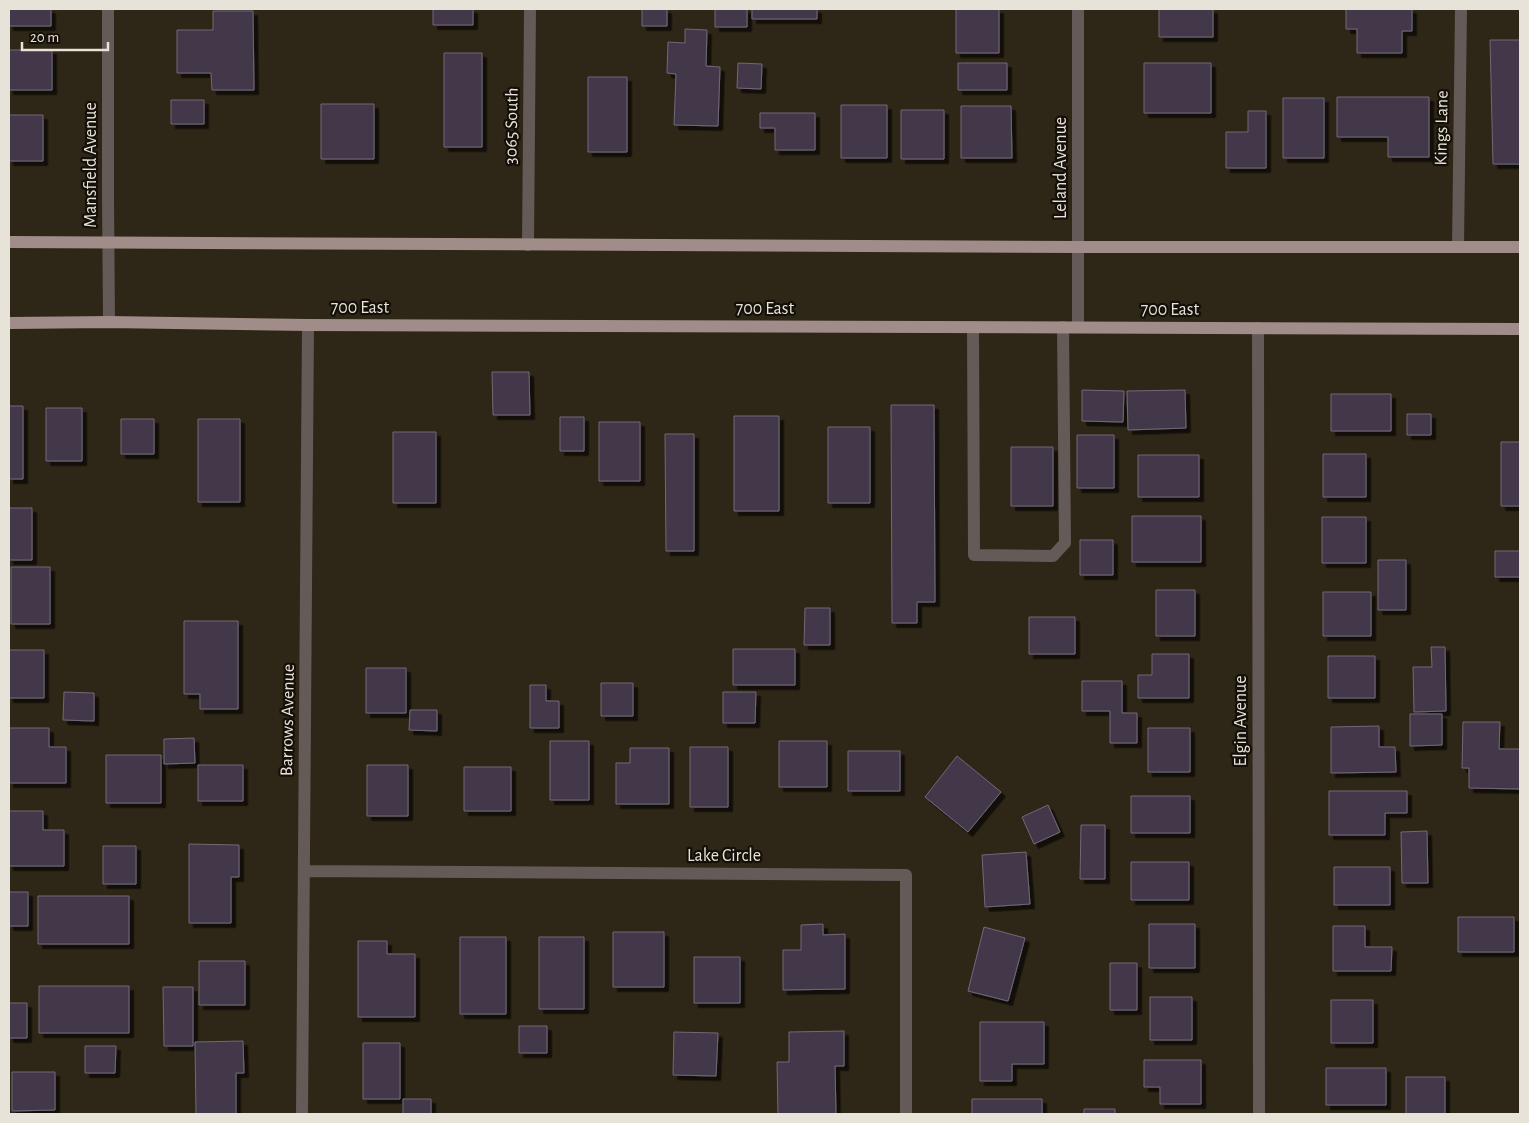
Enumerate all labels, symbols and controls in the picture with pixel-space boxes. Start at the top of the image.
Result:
scale bar [22,20,109,52]
text: 20 m [30,30,59,45]
street label: 3065 South [502,87,522,165]
street label: Kings Lane [1432,90,1452,166]
street label: Mansfield Avenue [82,102,100,228]
street label: Leland Avenue [1052,117,1070,219]
street label: 700 East [331,299,390,317]
street label: 700 East [736,300,795,318]
street label: 700 East [1141,301,1200,319]
street label: Barrows Avenue [278,664,298,776]
street label: Elgin Avenue [1232,676,1250,766]
street label: Lake Circle [687,847,761,865]

